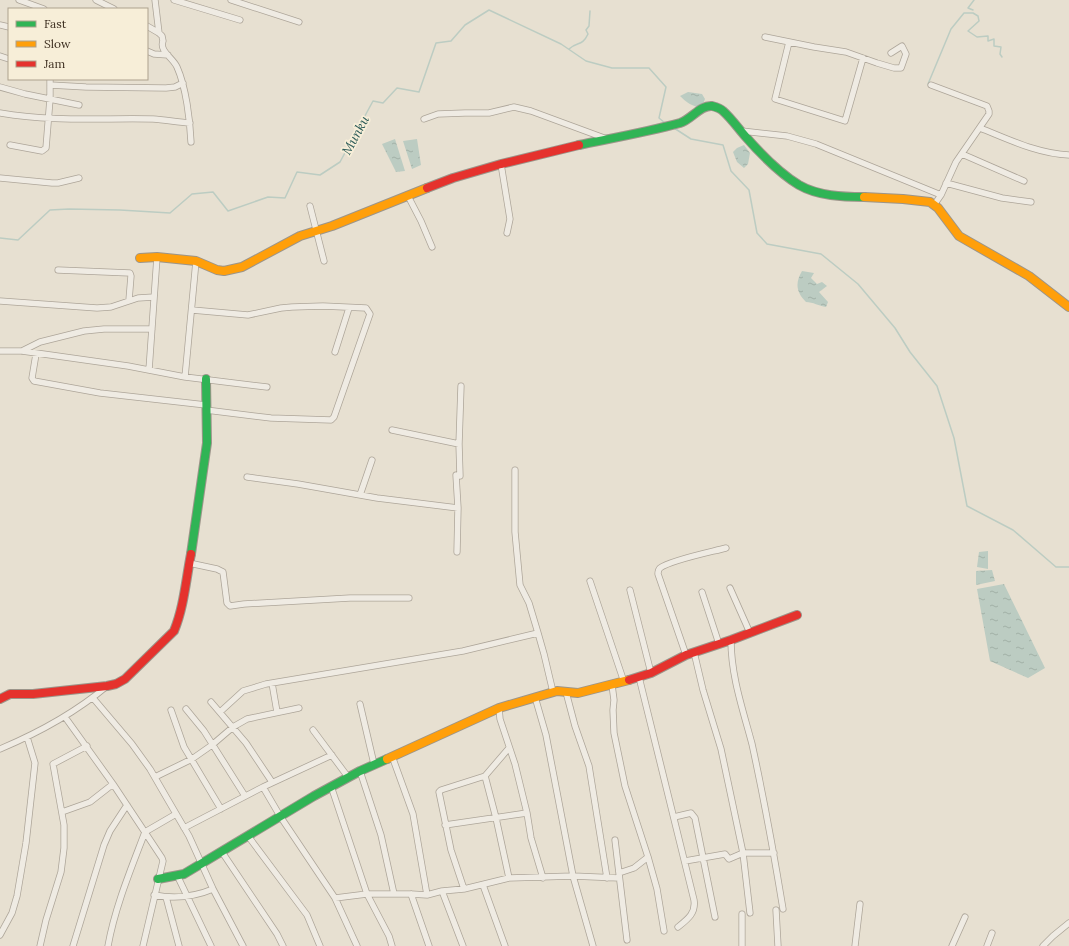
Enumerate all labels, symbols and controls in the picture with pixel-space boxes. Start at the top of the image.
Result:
legend [8,8,148,80]
text: Fast [44,16,67,31]
text: Slow [44,36,71,51]
text: Jam [43,56,65,71]
water label: Munku [338,113,373,158]

